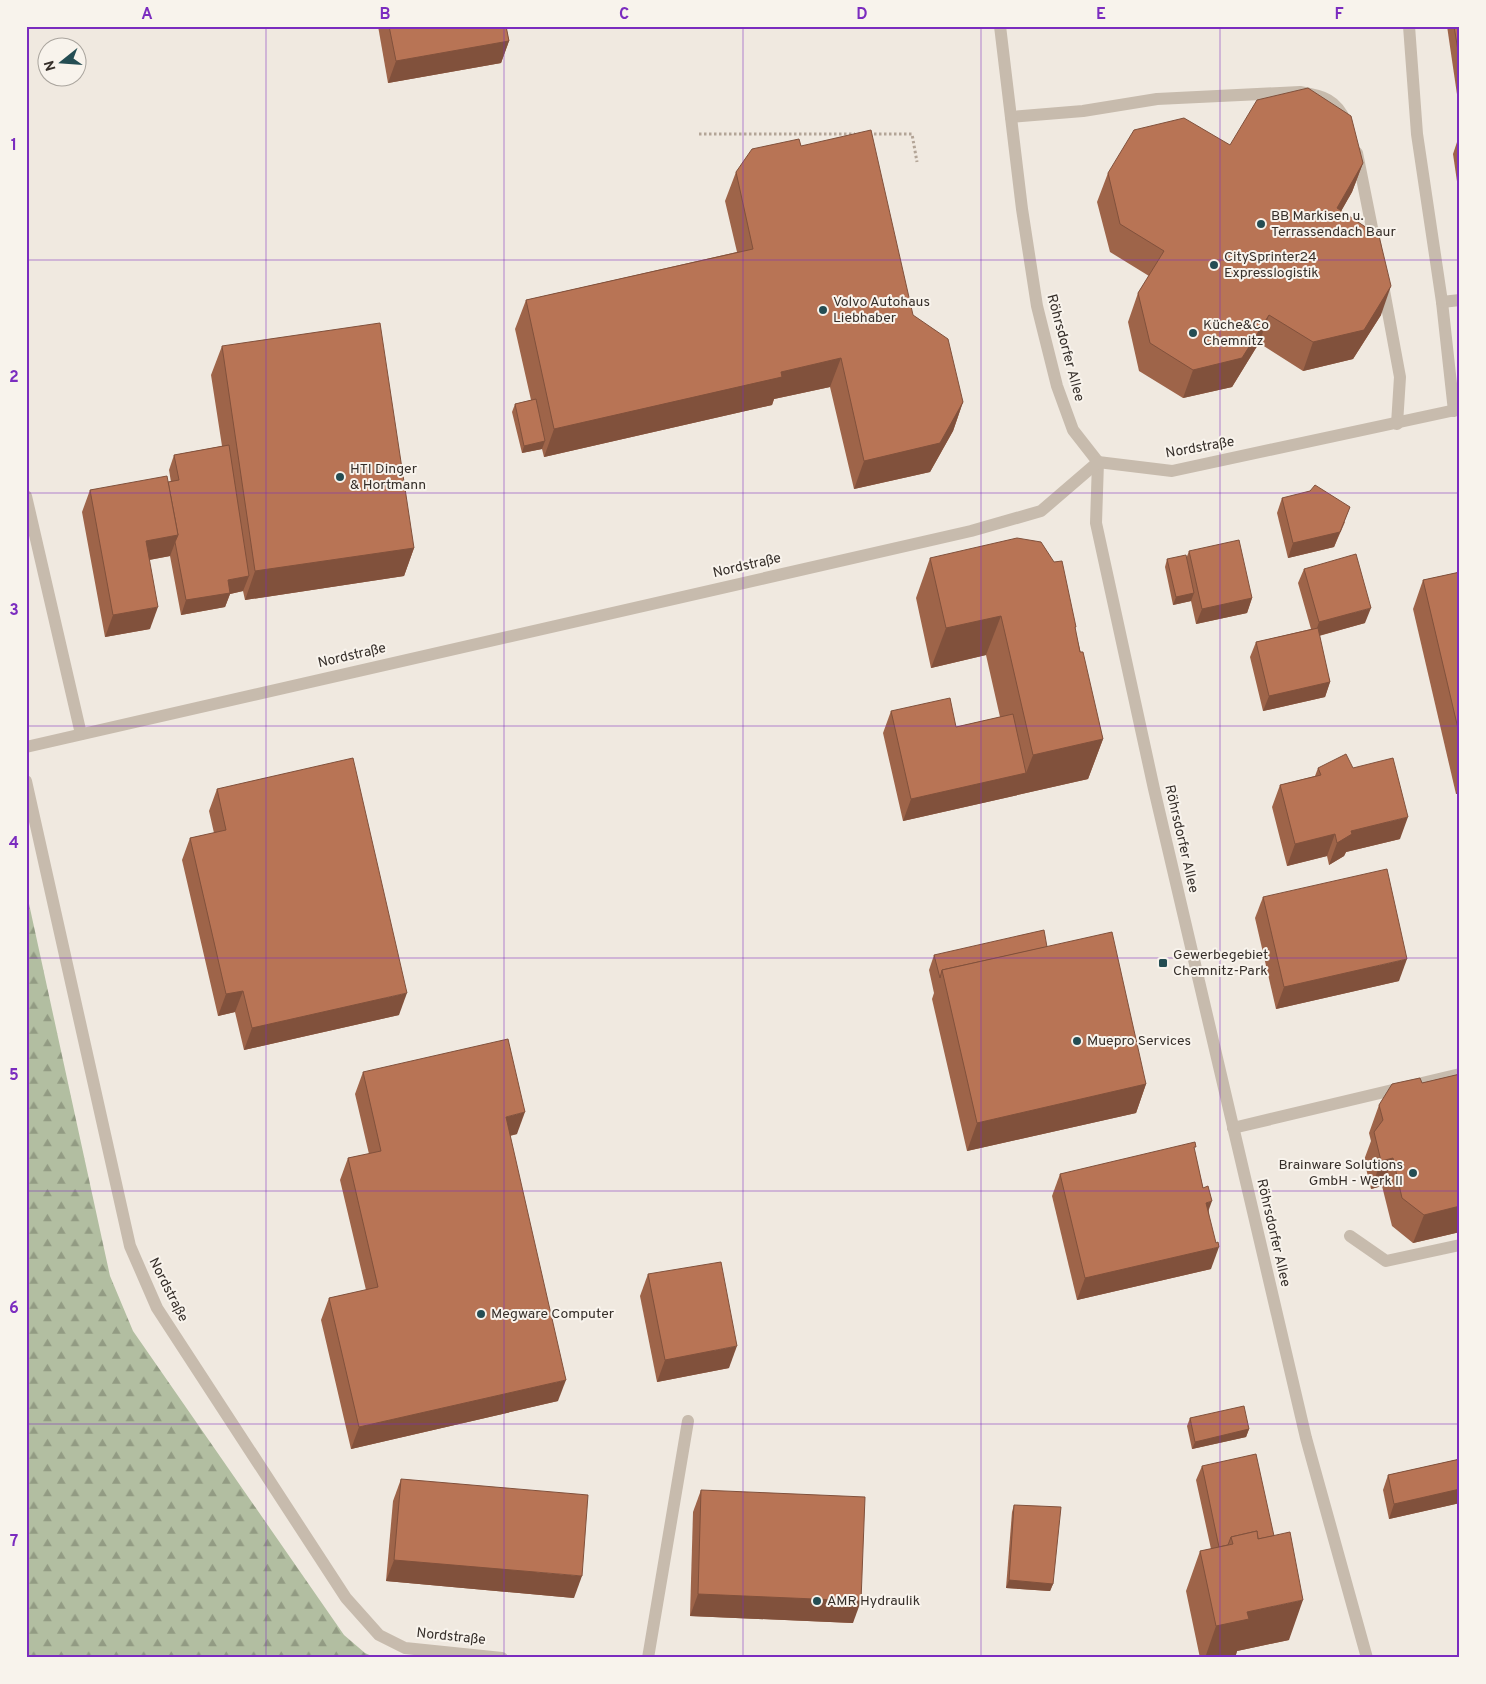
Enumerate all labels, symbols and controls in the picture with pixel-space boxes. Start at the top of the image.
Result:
text: A [141,5,153,25]
text: B [379,5,391,25]
text: C [619,5,629,25]
text: D [856,5,868,25]
text: E [1096,5,1106,25]
text: F [1334,5,1344,25]
north arrow [38,38,88,88]
text: N [41,58,61,73]
text: 1 [11,136,17,156]
place label: BB Markisen u. Terrassendach Baur [1271,208,1397,241]
marker: BB Markisen u. Terrassendach Baur [1255,218,1267,230]
place label: CitySprinter24 Expresslogistik [1224,249,1319,282]
marker: CitySprinter24 Expresslogistik [1208,259,1220,271]
street label: Röhrsdorfer Allee [1043,292,1087,404]
place label: Volvo Autohaus Liebhaber [833,294,930,327]
marker: Volvo Autohaus Liebhaber [817,304,829,316]
place label: Küche&Co Chemnitz [1203,317,1269,350]
marker: Küche&Co Chemnitz [1187,327,1199,339]
text: 2 [9,368,19,388]
street label: Nordstraße [1164,434,1236,462]
place label: HTI Dinger & Hortmann [350,461,426,494]
marker: HTI Dinger & Hortmann [334,471,346,483]
street label: Nordstraße [711,550,783,582]
text: 3 [9,601,19,621]
street label: Nordstraße [316,640,388,672]
street label: Röhrsdorfer Allee [1160,783,1202,895]
text: 4 [9,834,19,854]
place label: Gewerbegebiet Chemnitz-Park [1173,947,1268,980]
marker: Gewerbegebiet Chemnitz-Park [1157,957,1169,969]
place label: Muepro Services [1087,1033,1191,1050]
marker: Muepro Services [1071,1035,1083,1047]
text: 5 [9,1066,19,1086]
place label: Brainware Solutions GmbH - Werk II [1278,1157,1403,1190]
marker: Brainware Solutions GmbH - Werk II [1407,1167,1419,1179]
street label: Röhrsdorfer Allee [1252,1177,1294,1289]
street label: Nordstraße [145,1255,191,1325]
text: 6 [9,1299,19,1319]
place label: Megware Computer [491,1306,615,1323]
marker: Megware Computer [475,1308,487,1320]
text: 7 [10,1532,18,1552]
place label: AMR Hydraulik [827,1593,920,1610]
marker: AMR Hydraulik [811,1595,823,1607]
street label: Nordstraße [416,1625,486,1649]

